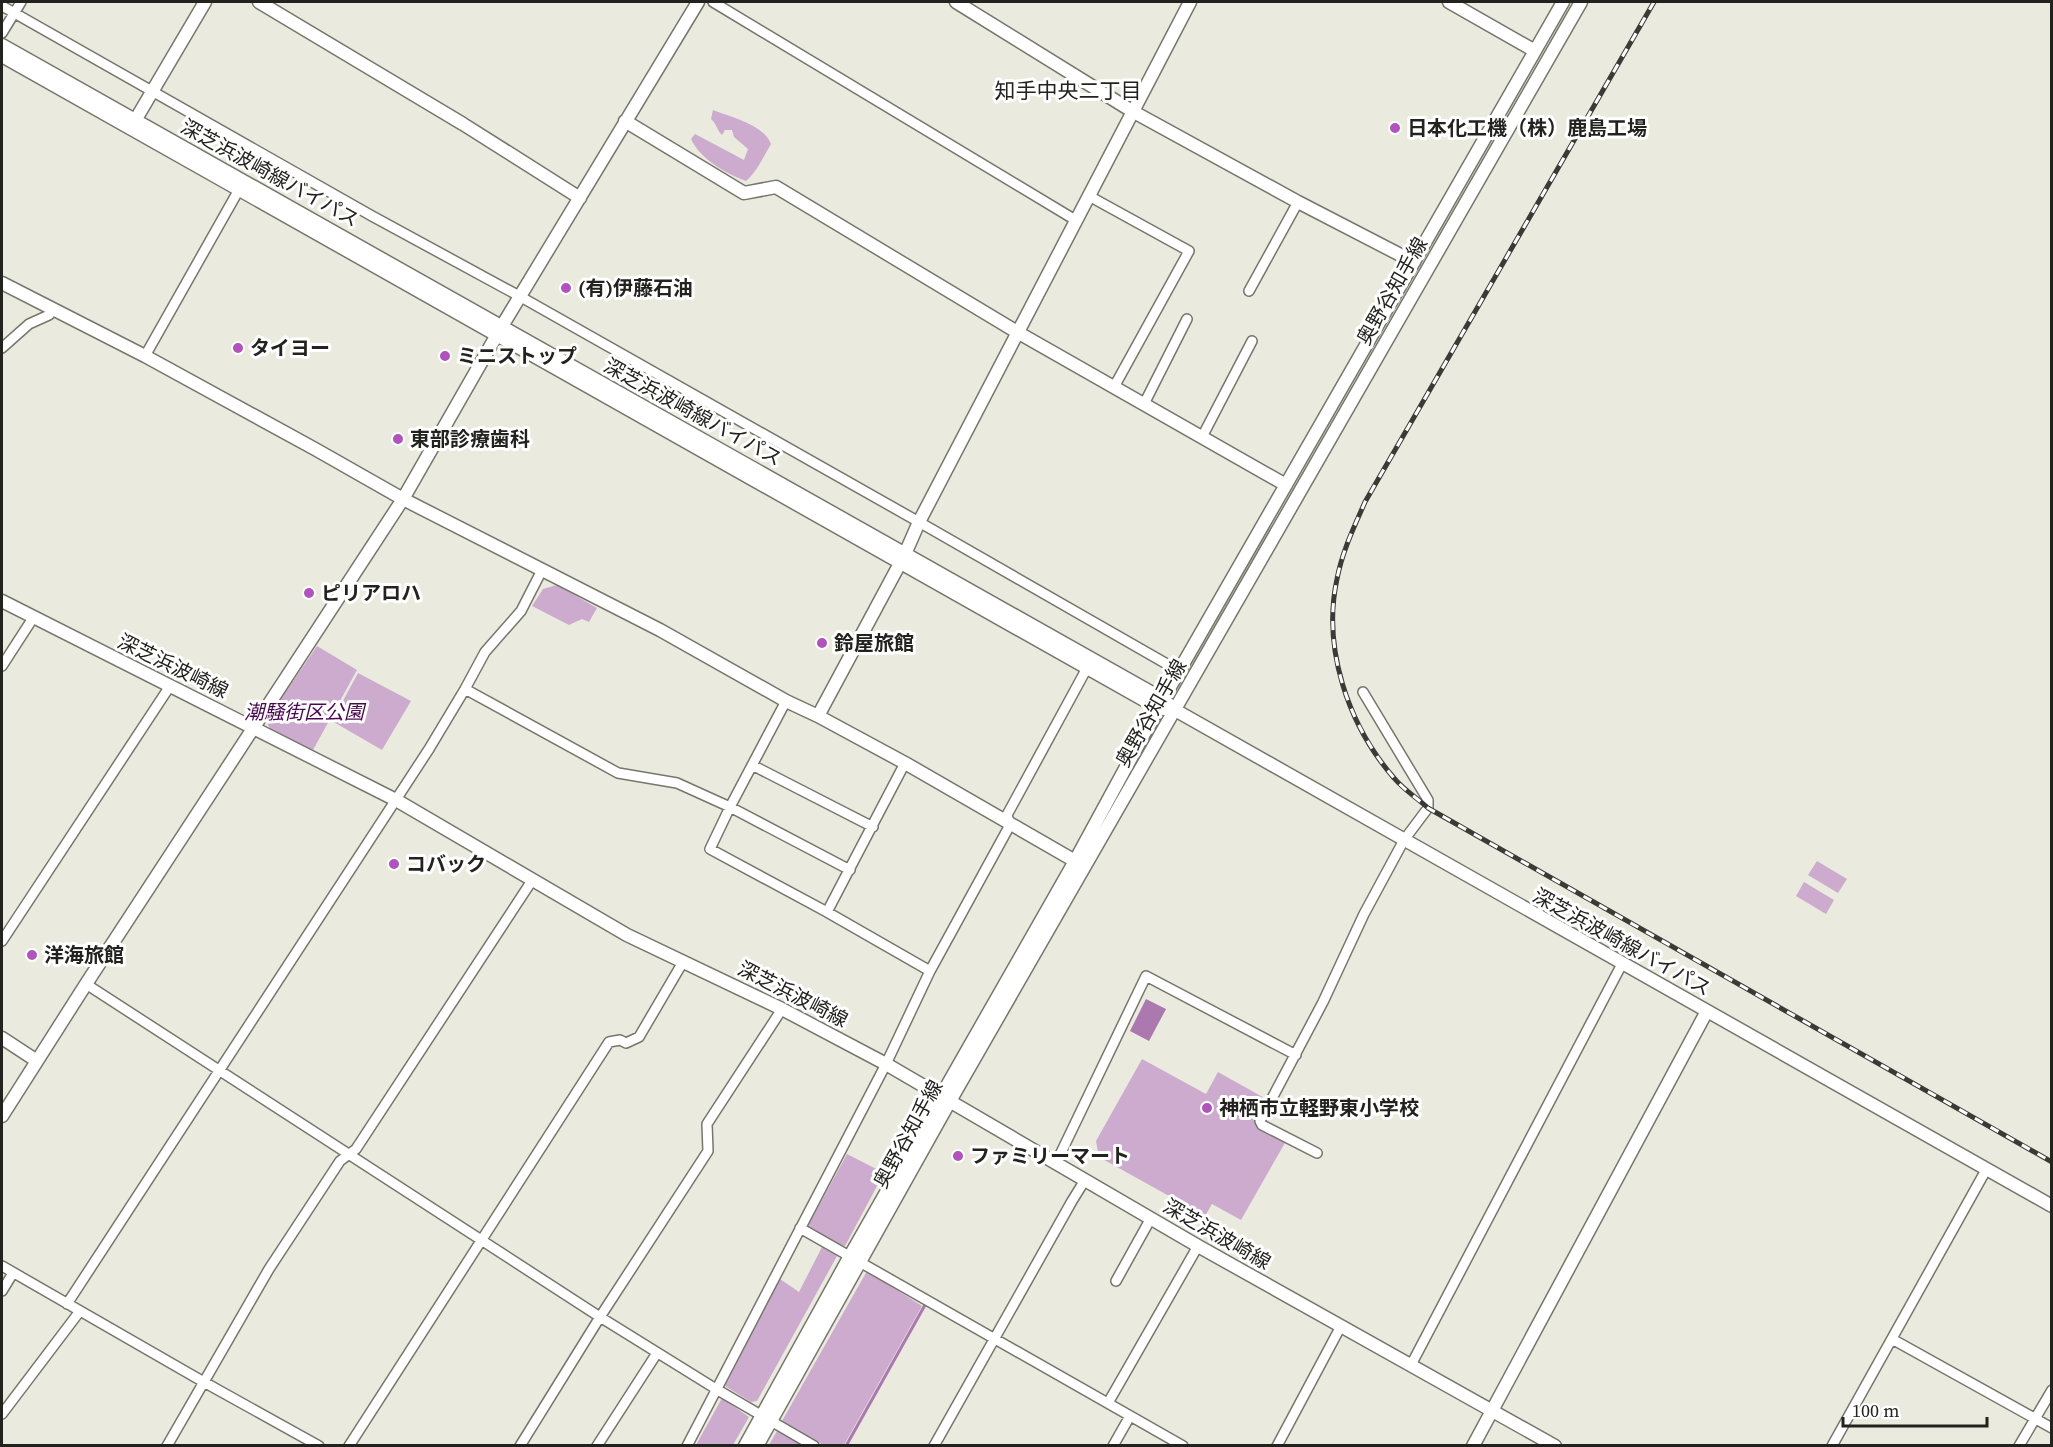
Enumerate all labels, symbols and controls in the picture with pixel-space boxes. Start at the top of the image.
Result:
district label: 知手中央二丁目 [995,76,1142,105]
street label: 深芝浜波崎線バイパス [176,112,364,234]
place label: 日本化工機（株）鹿島工場 [1407,114,1647,142]
marker: 日本化工機（株）鹿島工場 [1388,121,1402,135]
street label: 奥野谷知手線 [1350,232,1434,350]
place label: (有)伊藤石油 [578,274,693,302]
marker: (有)伊藤石油 [559,281,573,295]
place label: タイヨー [250,334,330,362]
marker: タイヨー [231,341,245,355]
place label: ミニストップ [457,342,577,370]
marker: ミニストップ [438,349,452,363]
street label: 深芝浜波崎線バイパス [599,351,787,473]
place label: 東部診療歯科 [410,425,530,453]
marker: 東部診療歯科 [391,432,405,446]
place label: ピリアロハ [321,579,421,607]
marker: ピリアロハ [302,586,316,600]
street label: 深芝浜波崎線 [113,627,233,705]
place label: 鈴屋旅館 [834,629,914,657]
marker: 鈴屋旅館 [815,636,829,650]
street label: 奥野谷知手線 [1109,654,1193,772]
park label: 潮騒街区公園 [244,698,367,726]
place label: コバック [406,850,486,878]
marker: コバック [387,857,401,871]
street label: 深芝浜波崎線バイパス [1528,881,1716,1003]
place label: 洋海旅館 [44,941,124,969]
marker: 洋海旅館 [25,948,39,962]
street label: 深芝浜波崎線 [733,954,853,1034]
street label: 奥野谷知手線 [867,1075,949,1193]
place label: 神栖市立軽野東小学校 [1219,1094,1419,1122]
marker: 神栖市立軽野東小学校 [1200,1101,1214,1115]
place label: ファミリーマート [970,1142,1130,1170]
marker: ファミリーマート [951,1149,965,1163]
street label: 深芝浜波崎線 [1158,1192,1276,1276]
scale bar [1843,1390,1987,1428]
text: 100 m [1852,1398,1899,1423]

